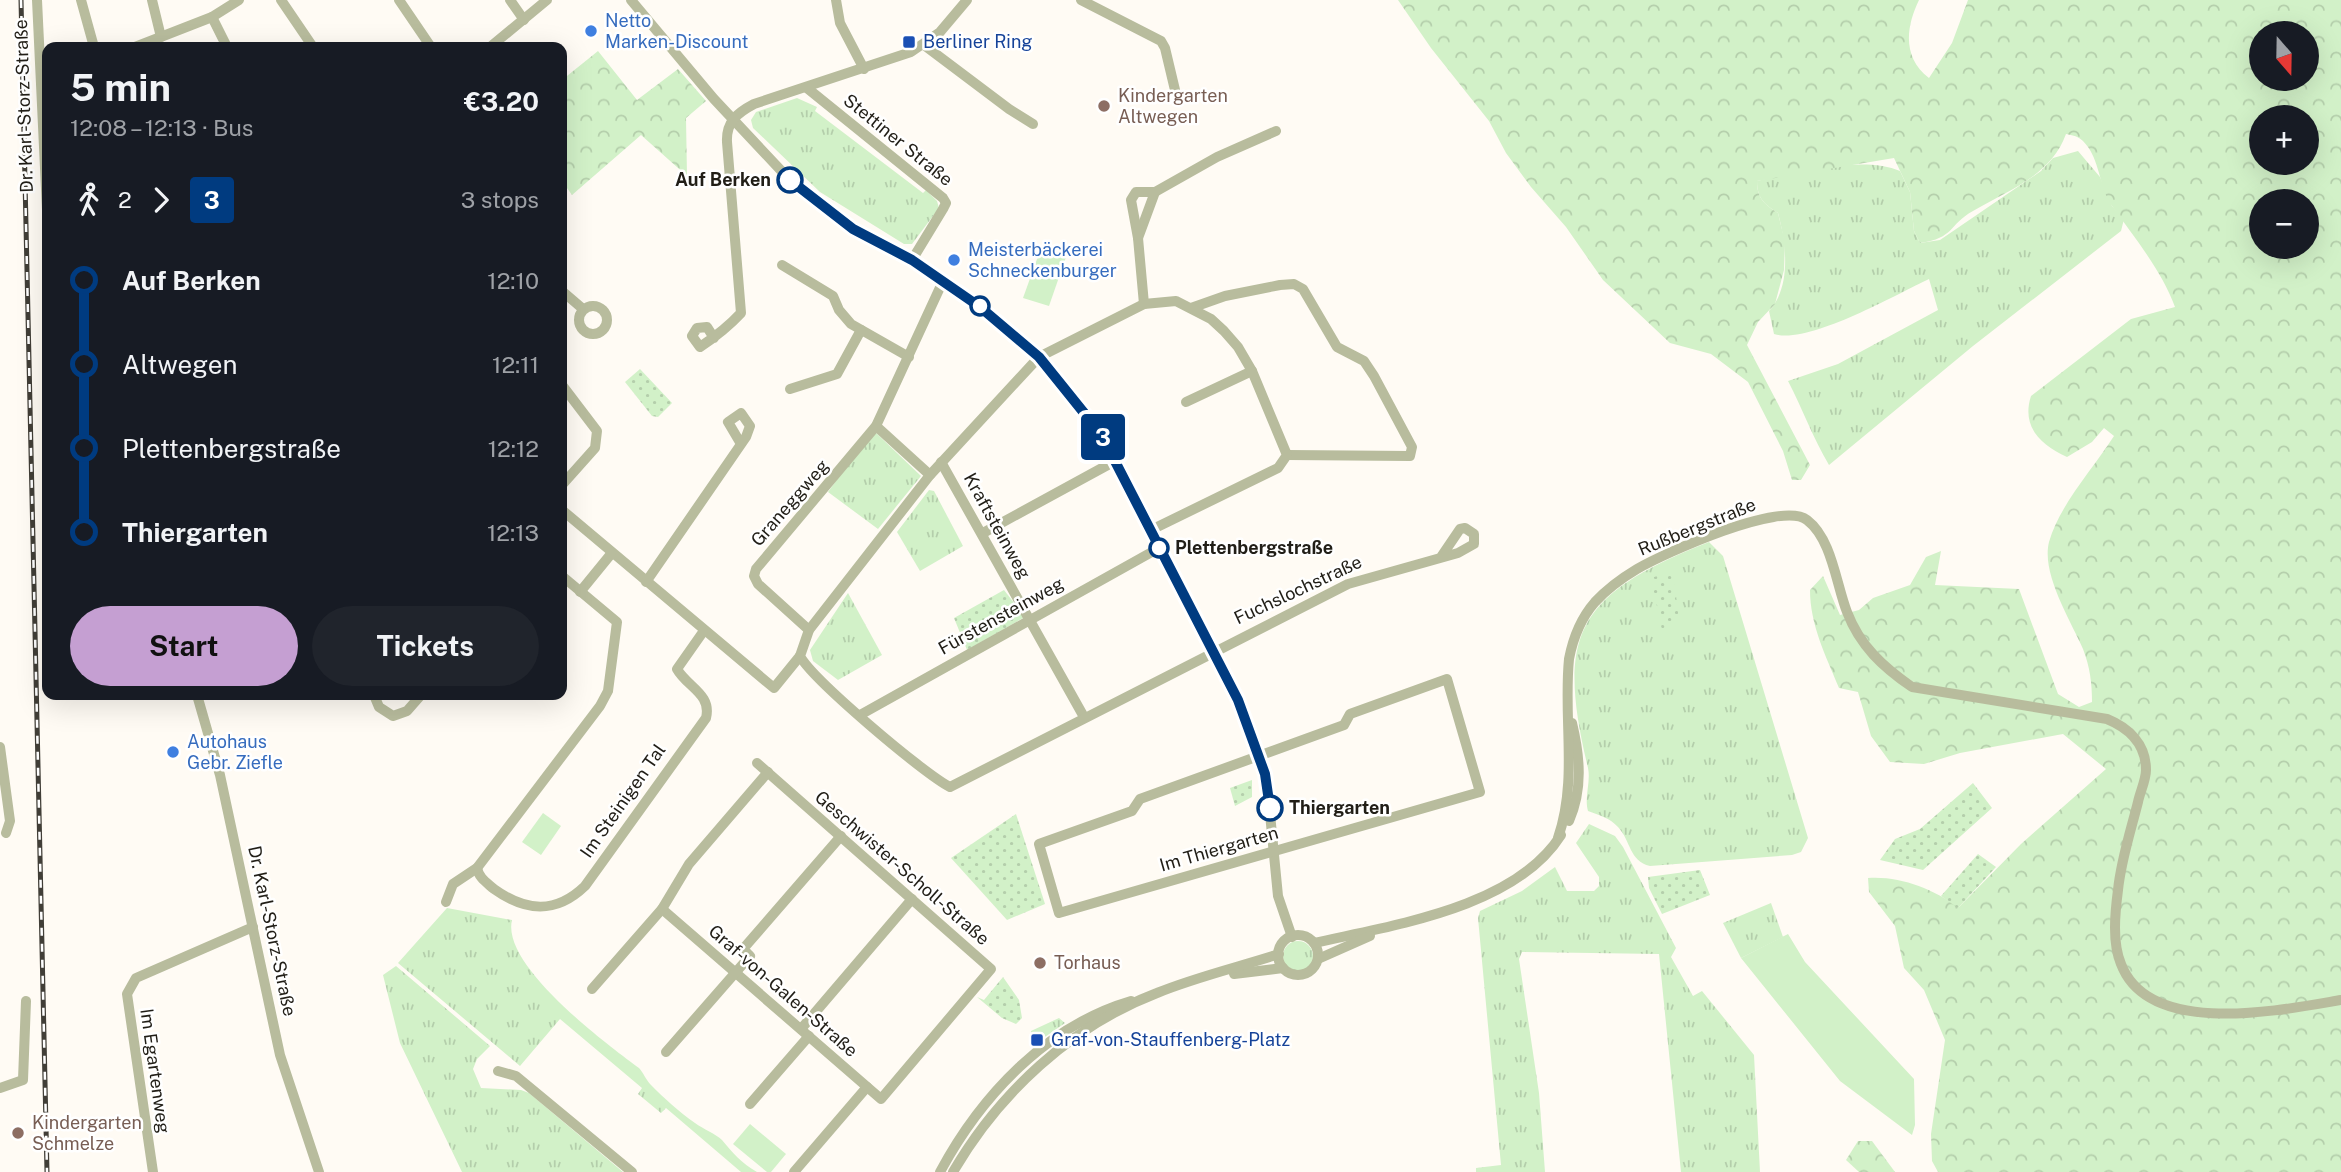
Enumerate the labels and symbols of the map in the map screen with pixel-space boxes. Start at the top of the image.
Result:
place label: Netto Marken-Discount [605,10,748,52]
street label: Dr. Karl-Storz-Straße [10,19,37,193]
north arrow [2249,21,2319,91]
marker: Netto Marken-Discount [583,23,599,39]
place label: Berliner Ring [923,31,1033,52]
marker: Berliner Ring [901,34,917,50]
place label: Kindergarten Altwegen [1118,85,1228,127]
street label: Stettiner Straße [840,89,957,190]
marker: Kindergarten Altwegen [1096,98,1112,114]
marker: Auf Berken [777,167,803,193]
place label: Auf Berken [675,169,771,190]
place label: Meisterbäckerei Schneckenburger [968,239,1117,281]
marker: Meisterbäckerei Schneckenburger [946,252,962,268]
unlabelled marker [970,296,990,316]
line badge: 3 [1080,414,1126,460]
street label: Graneggweg [746,455,833,550]
street label: Kraftsteinweg [960,469,1035,582]
street label: Rußbergstraße [1635,493,1759,560]
place label: Plettenbergstraße [1175,537,1333,558]
marker: Plettenbergstraße [1149,538,1169,558]
street label: Fuchslochstraße [1231,551,1365,628]
street label: Fürstensteinweg [934,572,1067,659]
place label: Autohaus Gebr. Ziefle [187,731,283,773]
street label: Im Steinigen Tal [576,740,670,862]
marker: Autohaus Gebr. Ziefle [165,744,181,760]
street label: Geschwister-Scholl-Straße [811,786,994,949]
marker: Thiergarten [1257,795,1283,821]
place label: Thiergarten [1289,797,1390,818]
street label: Im Thiergarten [1157,822,1281,875]
street label: Dr. Karl-Storz-Straße [244,844,301,1018]
street label: Graf-von-Galen-Straße [705,920,862,1061]
place label: Torhaus [1054,952,1121,973]
marker: Torhaus [1032,955,1048,971]
street label: Im Egartenweg [136,1007,175,1135]
place label: Graf-von-Stauffenberg-Platz [1051,1029,1290,1050]
marker: Graf-von-Stauffenberg-Platz [1029,1032,1045,1048]
place label: Kindergarten Schmelze [32,1112,142,1154]
marker: Kindergarten Schmelze [10,1125,26,1141]

